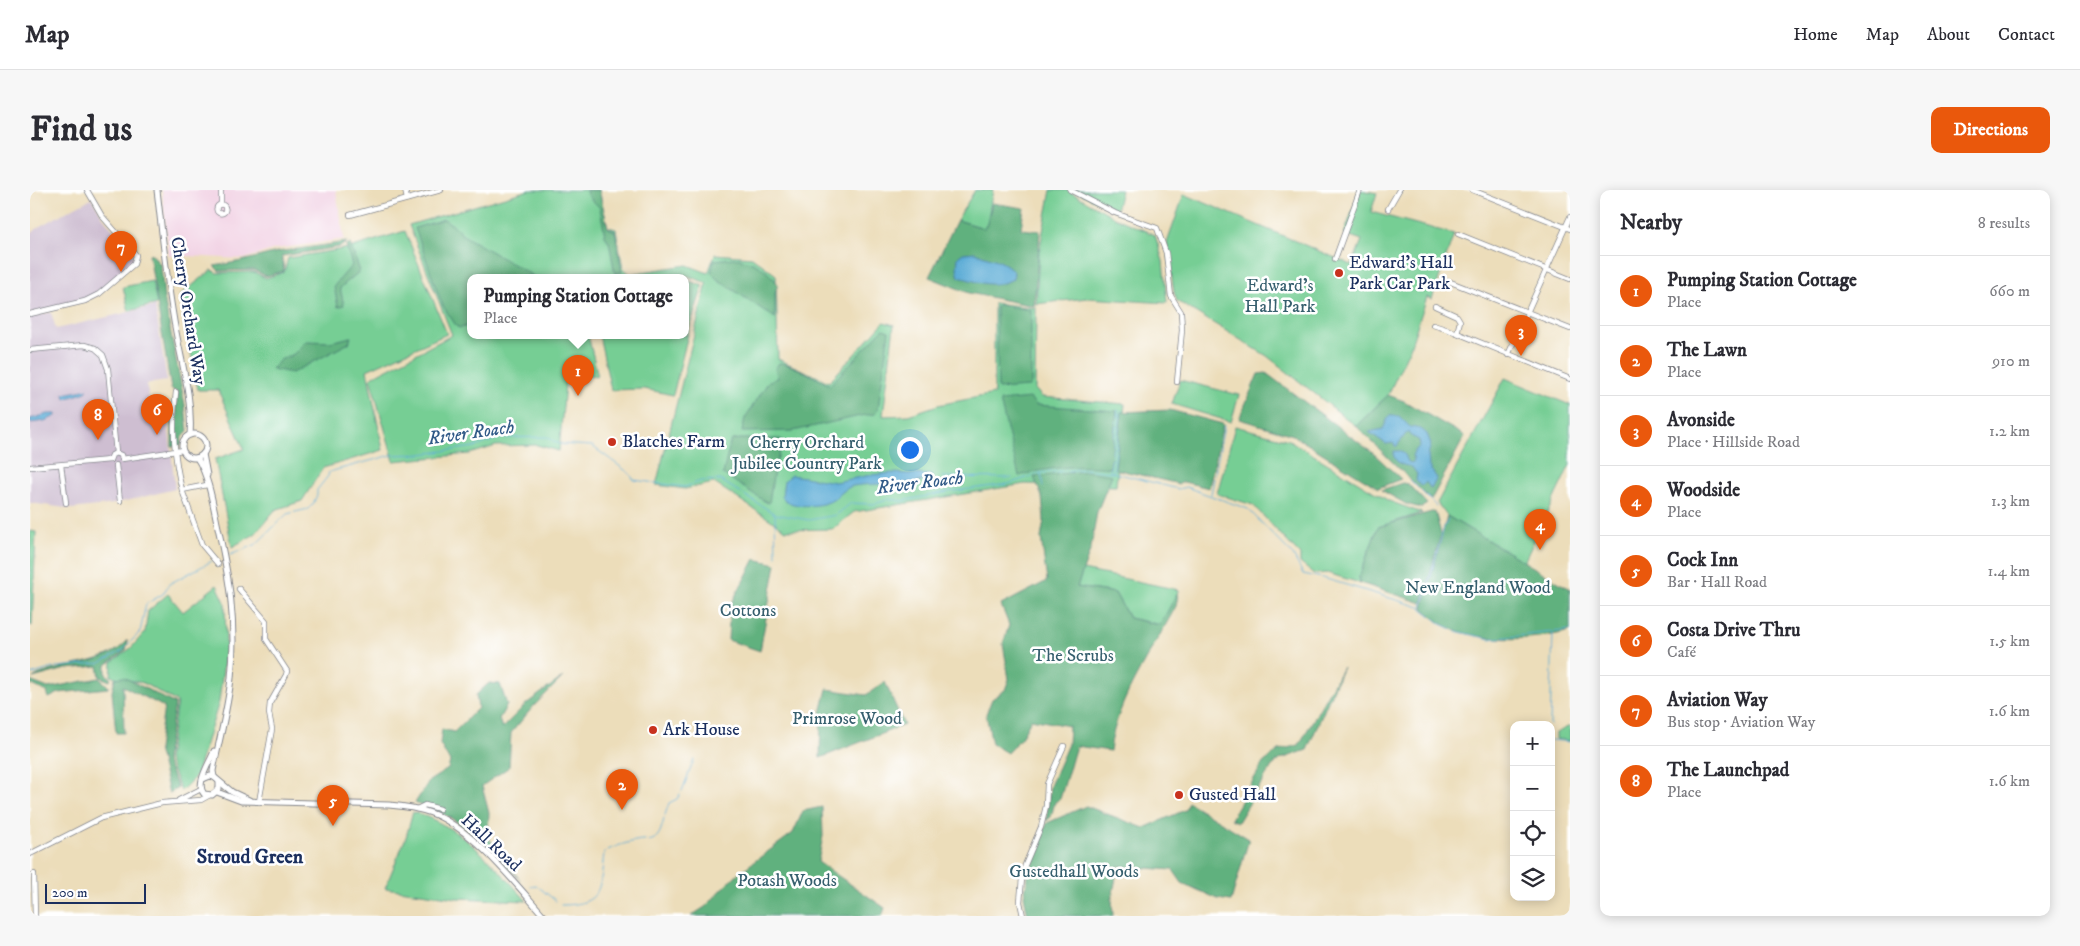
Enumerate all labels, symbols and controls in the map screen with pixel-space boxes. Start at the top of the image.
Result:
text: Map [25,20,69,50]
text: Home [1793,24,1838,46]
text: Map [1866,24,1899,46]
text: About [1927,24,1970,46]
text: Contact [1998,24,2055,46]
button: Directions [1931,107,2050,153]
text: Find us [30,108,132,152]
text: Nearby [1620,210,1682,236]
text: 8 results [1978,213,2030,233]
pin: 7 [105,231,137,272]
street label: Cherry Orchard Way [165,235,211,387]
place label: Edward's Hall Park Car Park [1349,252,1454,295]
marker: Edward's Hall Park Car Park [1333,267,1345,279]
text: Pumping Station Cottage [1667,269,1857,292]
popup [467,274,689,339]
park label: Edward's Hall Park [1244,275,1316,318]
text: 1 [1633,281,1639,301]
text: 660 m [1989,281,2030,301]
text: Pumping Station Cottage [483,285,673,308]
text: Place [1667,292,1701,312]
text: Place [483,308,517,328]
pin: 3 [1505,315,1537,356]
text: The Lawn [1667,339,1747,362]
text: 2 [1632,351,1640,371]
text: 910 m [1992,351,2030,371]
pin: 1 [562,355,594,396]
text: Place [1667,362,1701,382]
pin: 6 [141,394,173,435]
pin: 8 [82,399,114,440]
text: Avonside [1667,409,1735,432]
water label: River Roach [425,415,516,451]
text: 3 [1633,421,1639,441]
text: 1.2 km [1989,421,2030,441]
place label: Blatches Farm [622,431,725,453]
park label: Cherry Orchard Jubilee Country Park [730,432,882,475]
text: Place · Hillside Road [1667,432,1800,452]
marker: Blatches Farm [606,436,618,448]
your location [897,437,923,463]
water label: River Roach [874,466,965,500]
text: Woodside [1667,479,1740,502]
text: 4 [1631,491,1641,511]
text: 1.3 km [1991,491,2030,511]
text: Place [1667,502,1701,522]
pin: 4 [1524,509,1556,550]
text: Cock Inn [1667,549,1738,572]
text: 5 [1632,561,1640,581]
text: 1.4 km [1988,561,2030,581]
text: Bar · Hall Road [1667,572,1767,592]
park label: New England Wood [1405,577,1551,599]
park label: Cottons [720,600,776,622]
text: Costa Drive Thru [1667,619,1800,642]
text: 6 [1632,631,1640,651]
text: 1.5 km [1989,631,2030,651]
text: Café [1667,642,1696,662]
park label: The Scrubs [1032,645,1114,667]
text: Aviation Way [1667,689,1768,712]
text: 7 [1632,701,1640,721]
text: 1.6 km [1989,701,2030,721]
park label: Primrose Wood [792,708,902,730]
text: Bus stop · Aviation Way [1667,712,1815,732]
place label: Ark House [663,719,740,741]
map controls [1510,721,1555,901]
button: + [1510,721,1555,766]
marker: Ark House [647,724,659,736]
text: The Launchpad [1667,759,1789,782]
button: − [1510,766,1555,811]
pin: 2 [606,769,638,810]
text: 8 [1632,771,1640,791]
text: 1.6 km [1989,771,2030,791]
text: Place [1667,782,1701,802]
place label: Gusted Hall [1189,784,1277,806]
pin: 5 [317,785,349,826]
marker: Gusted Hall [1173,789,1185,801]
street label: Hall Road [456,809,526,877]
button: locate [1510,811,1555,856]
district label: Stroud Green [197,845,304,870]
button: layers [1510,856,1555,901]
park label: Gustedhall Woods [1009,861,1139,883]
park label: Potash Woods [737,870,837,892]
scale bar [45,881,146,904]
text: 200 m [52,884,87,902]

